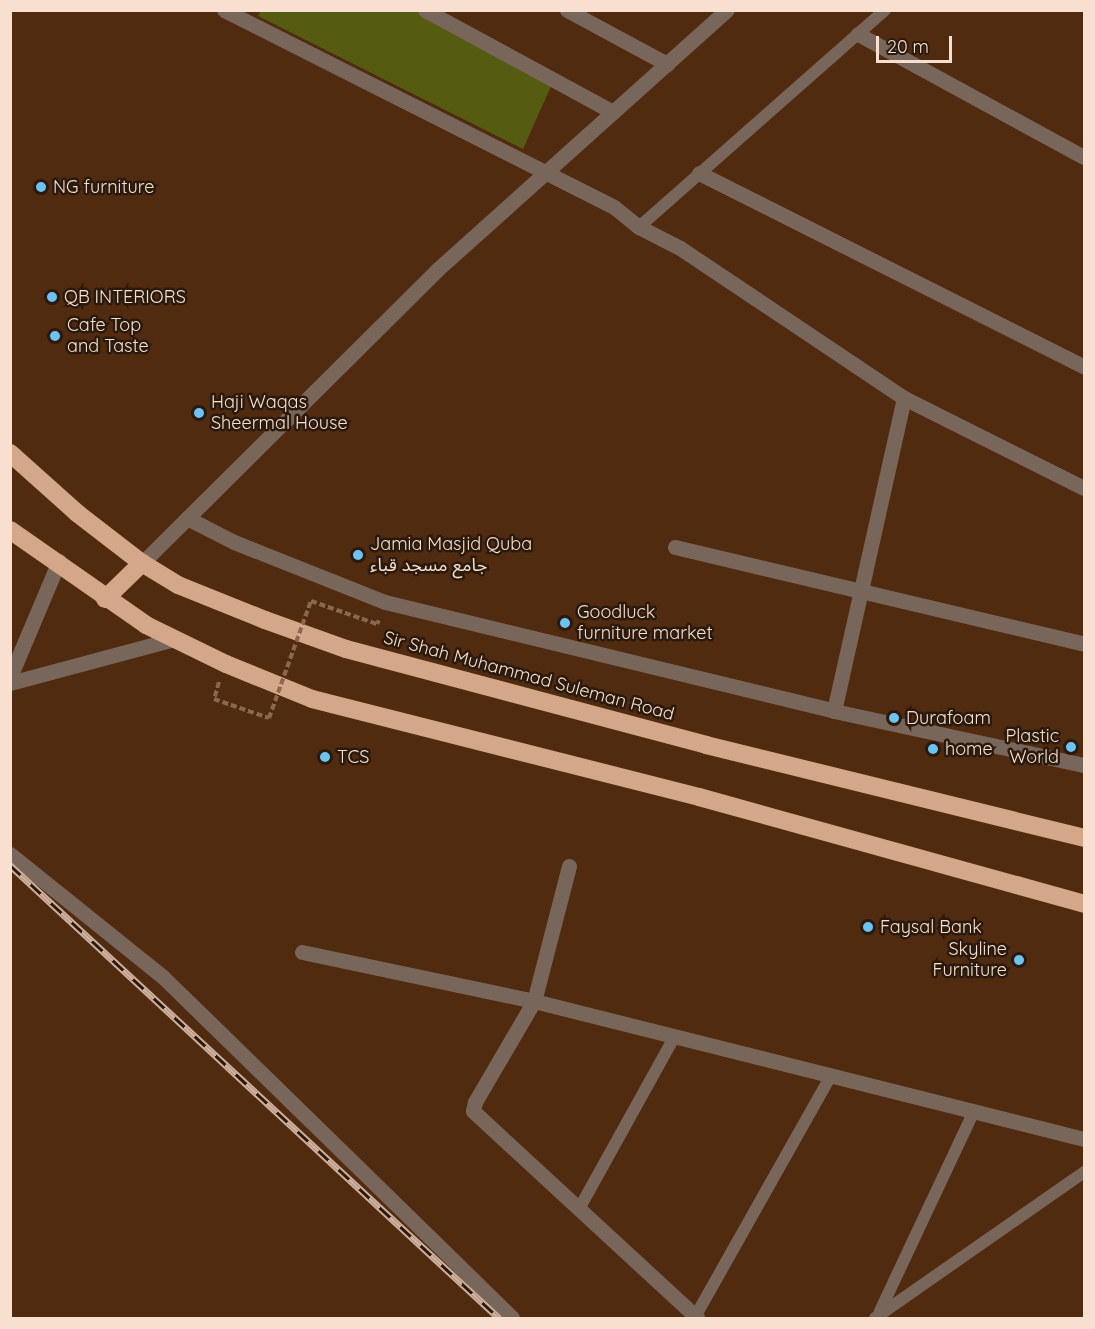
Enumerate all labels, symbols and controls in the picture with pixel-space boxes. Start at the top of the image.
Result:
scale bar [879,24,956,62]
text: 20 m [887,35,929,58]
place label: NG furniture [53,176,154,198]
marker: NG furniture [34,180,48,194]
place label: QB INTERIORS [64,286,186,308]
marker: QB INTERIORS [45,290,59,304]
place label: Cafe Top and Taste [67,315,149,358]
marker: Cafe Top and Taste [48,329,62,343]
place label: Haji Waqas Sheermal House [211,392,348,434]
marker: Haji Waqas Sheermal House [192,406,206,420]
place label: Jamia Masjid Quba جامع مسجد قباء [370,534,532,576]
marker: Jamia Masjid Quba جامع مسجد قباء [351,548,365,562]
place label: Goodluck furniture market [577,602,713,644]
marker: Goodluck furniture market [558,616,572,630]
street label: Sir Shah Muhammad Suleman Road [381,627,677,725]
place label: Durafoam [906,707,991,729]
marker: Durafoam [887,711,901,725]
place label: Plastic World [1006,726,1059,768]
place label: home [945,738,993,760]
marker: Plastic World [1064,740,1078,754]
marker: home [926,742,940,756]
place label: TCS [337,746,369,768]
marker: TCS [318,750,332,764]
place label: Faysal Bank [880,916,982,938]
marker: Faysal Bank [861,920,875,934]
place label: Skyline Furniture [933,939,1007,982]
marker: Skyline Furniture [1012,953,1026,967]

